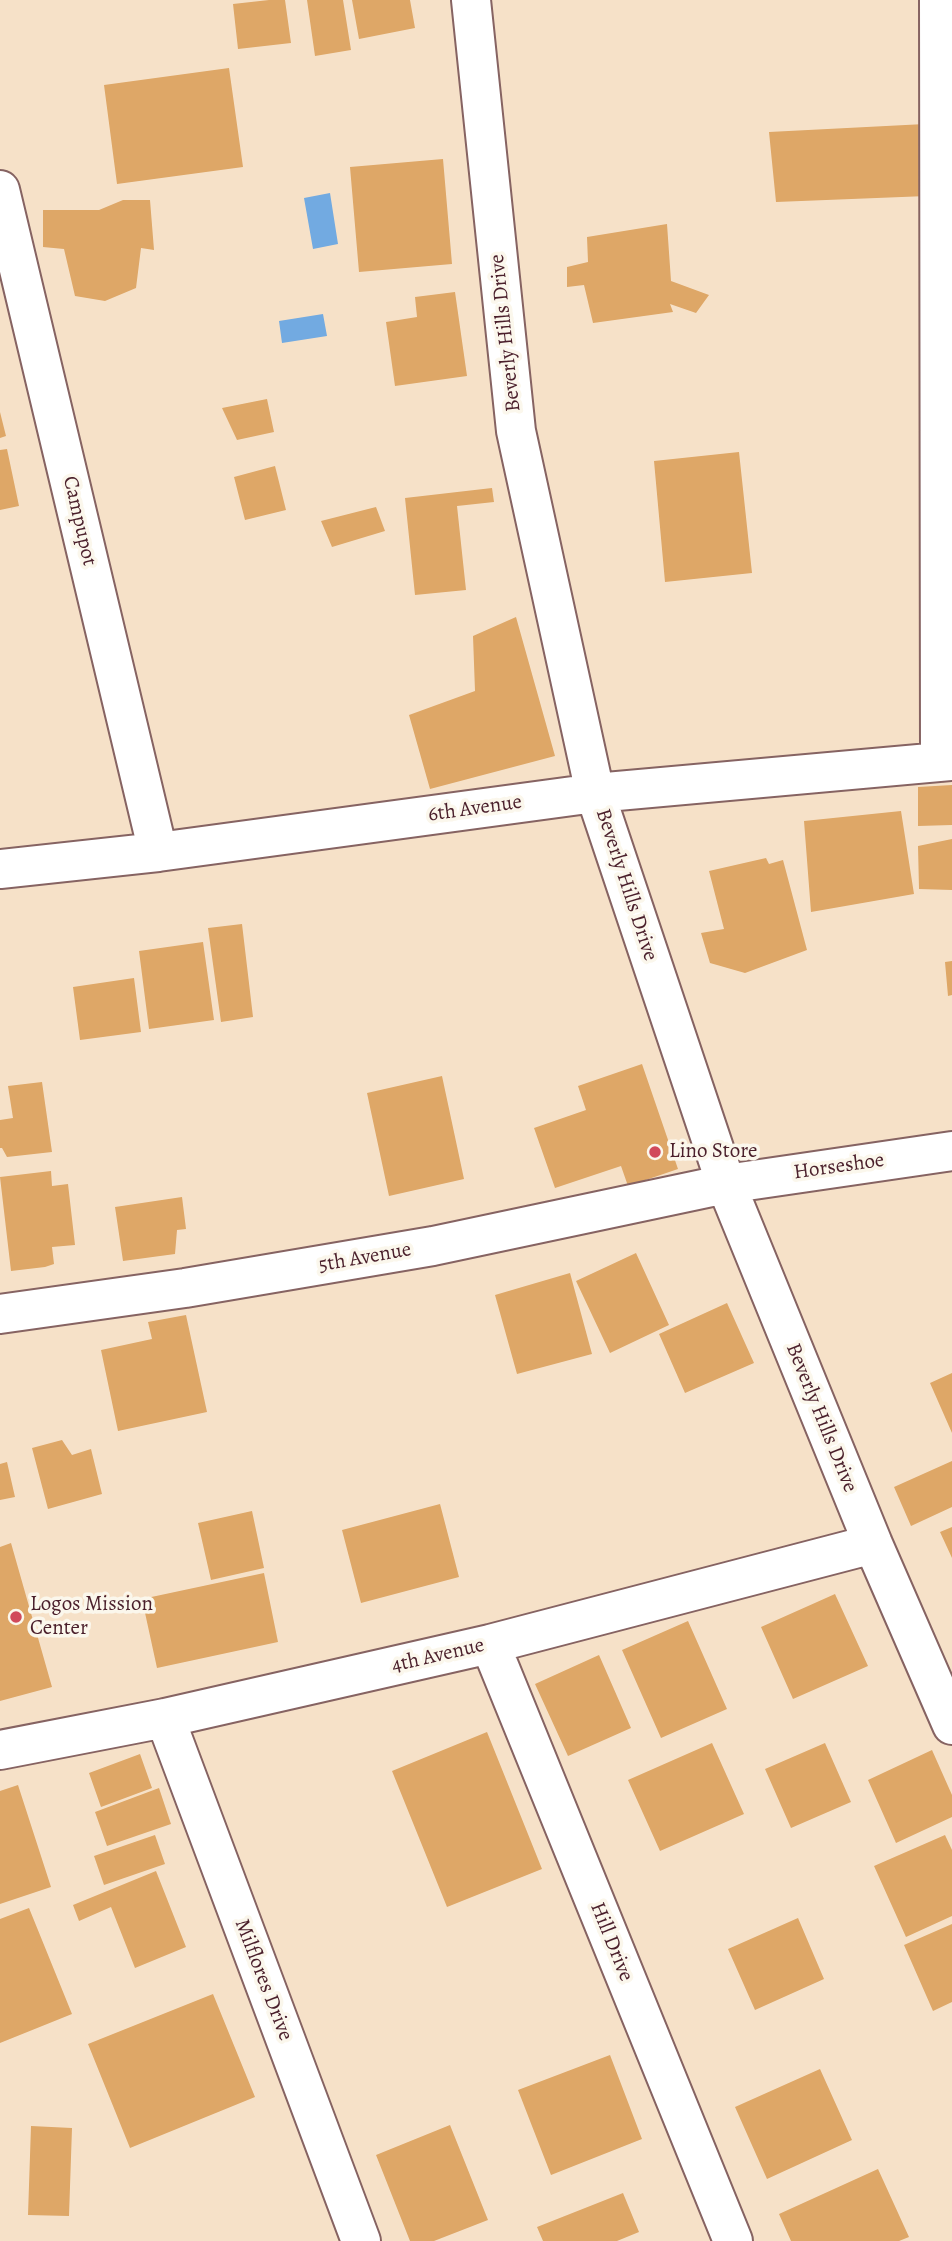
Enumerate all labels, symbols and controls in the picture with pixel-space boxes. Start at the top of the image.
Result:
street label: Beverly Hills Drive [485,253,527,413]
street label: Campupot [56,474,102,568]
street label: 6th Avenue [426,790,524,828]
street label: Beverly Hills Drive [590,806,662,964]
place label: Lino Store [669,1139,757,1165]
marker: Lino Store [647,1144,663,1160]
street label: Horseshoe [792,1148,886,1186]
street label: 5th Avenue [317,1237,413,1279]
street label: Beverly Hills Drive [780,1340,862,1496]
place label: Logos Mission Center [30,1592,153,1642]
marker: Logos Mission Center [8,1609,24,1625]
street label: 4th Avenue [389,1633,487,1679]
street label: Hill Drive [584,1899,638,1985]
street label: Milflores Drive [228,1916,298,2044]

